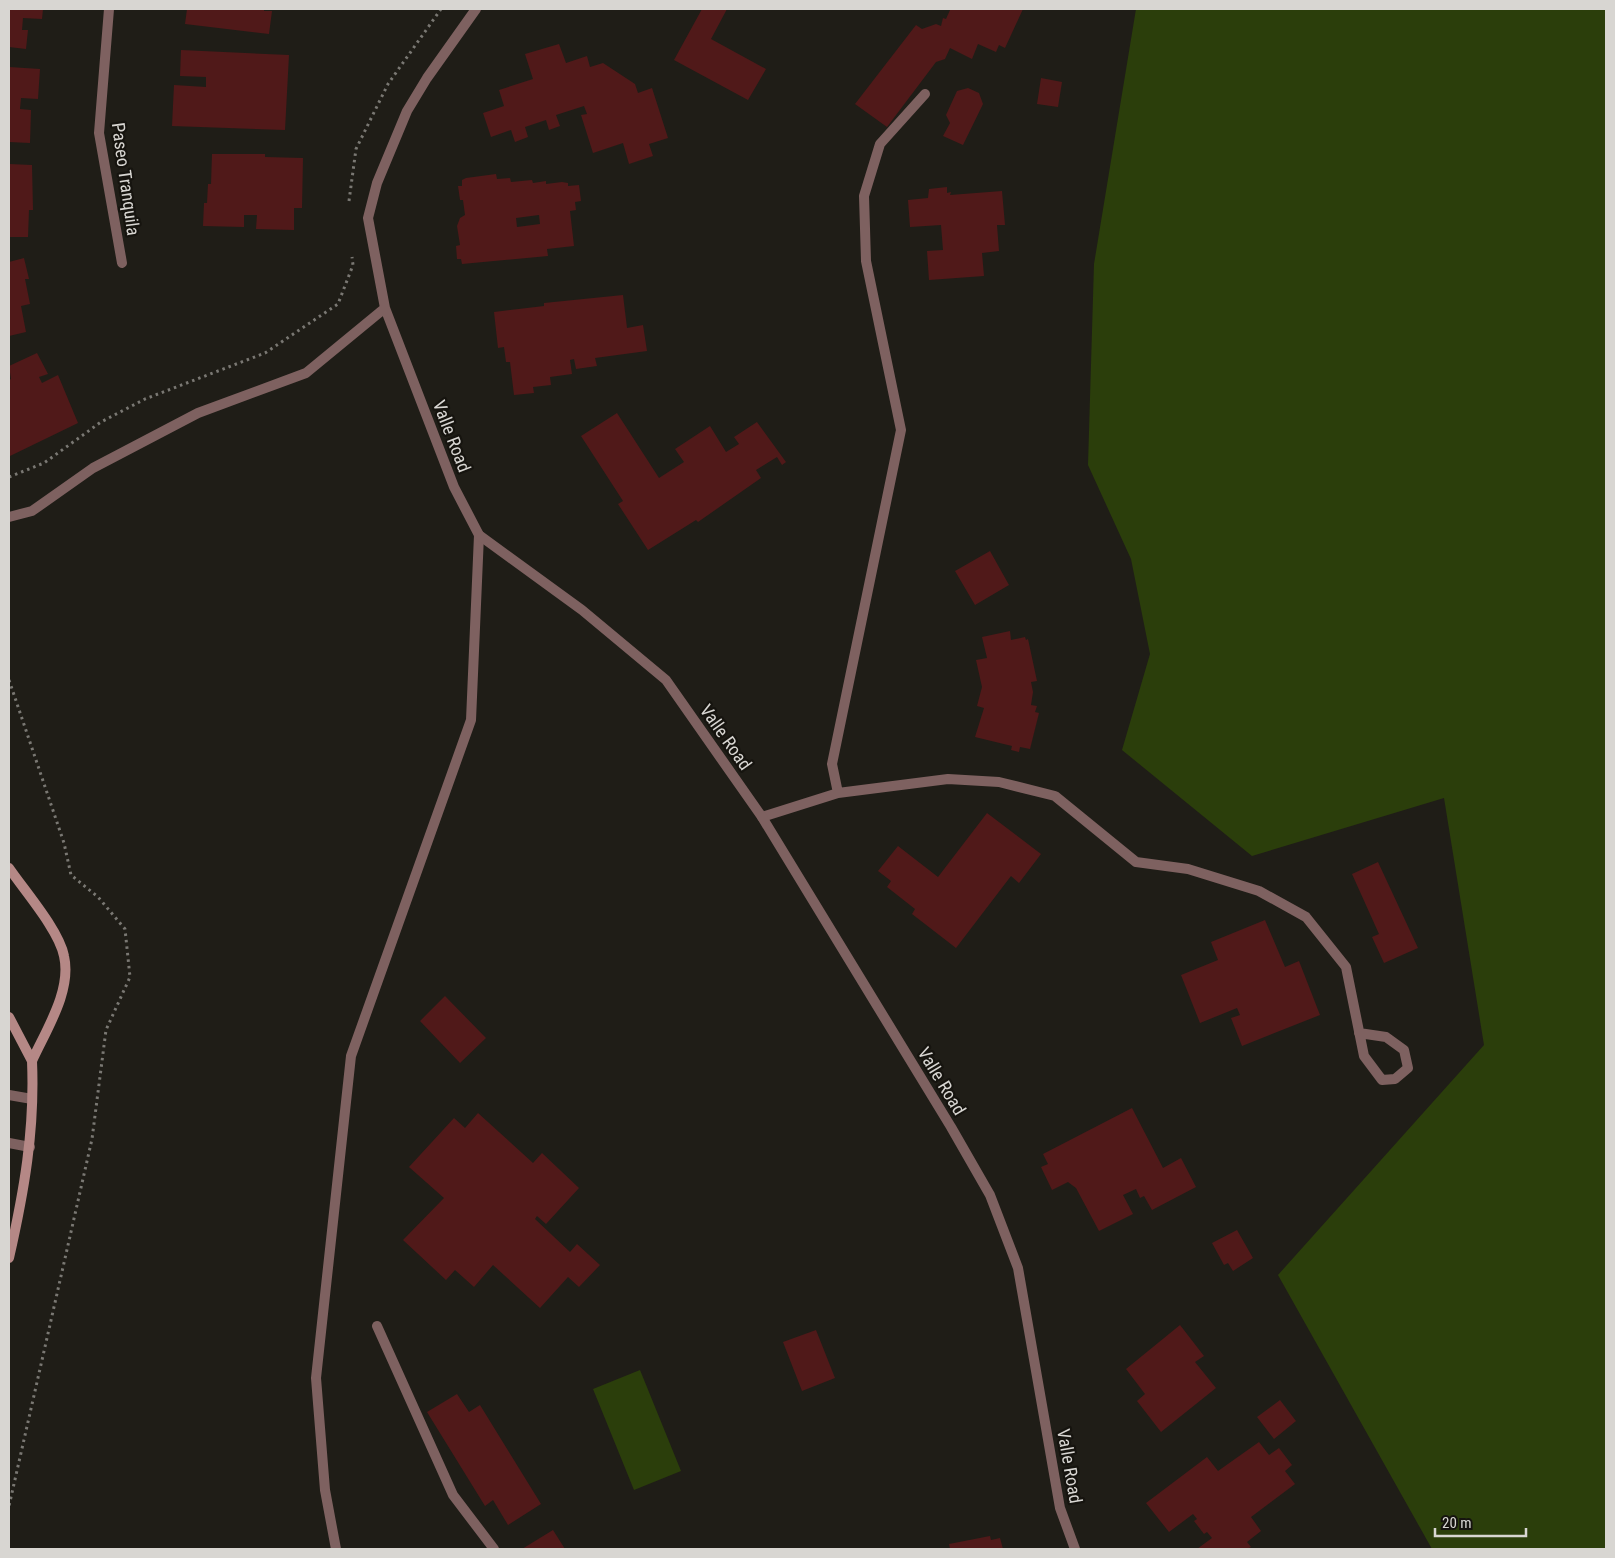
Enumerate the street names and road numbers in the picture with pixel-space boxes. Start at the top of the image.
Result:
street label: Paseo Tranquila [108,121,144,237]
street label: Valle Road [429,397,475,475]
street label: Valle Road [696,700,756,774]
street label: Valle Road [914,1043,970,1119]
street label: Valle Road [1053,1427,1087,1505]

